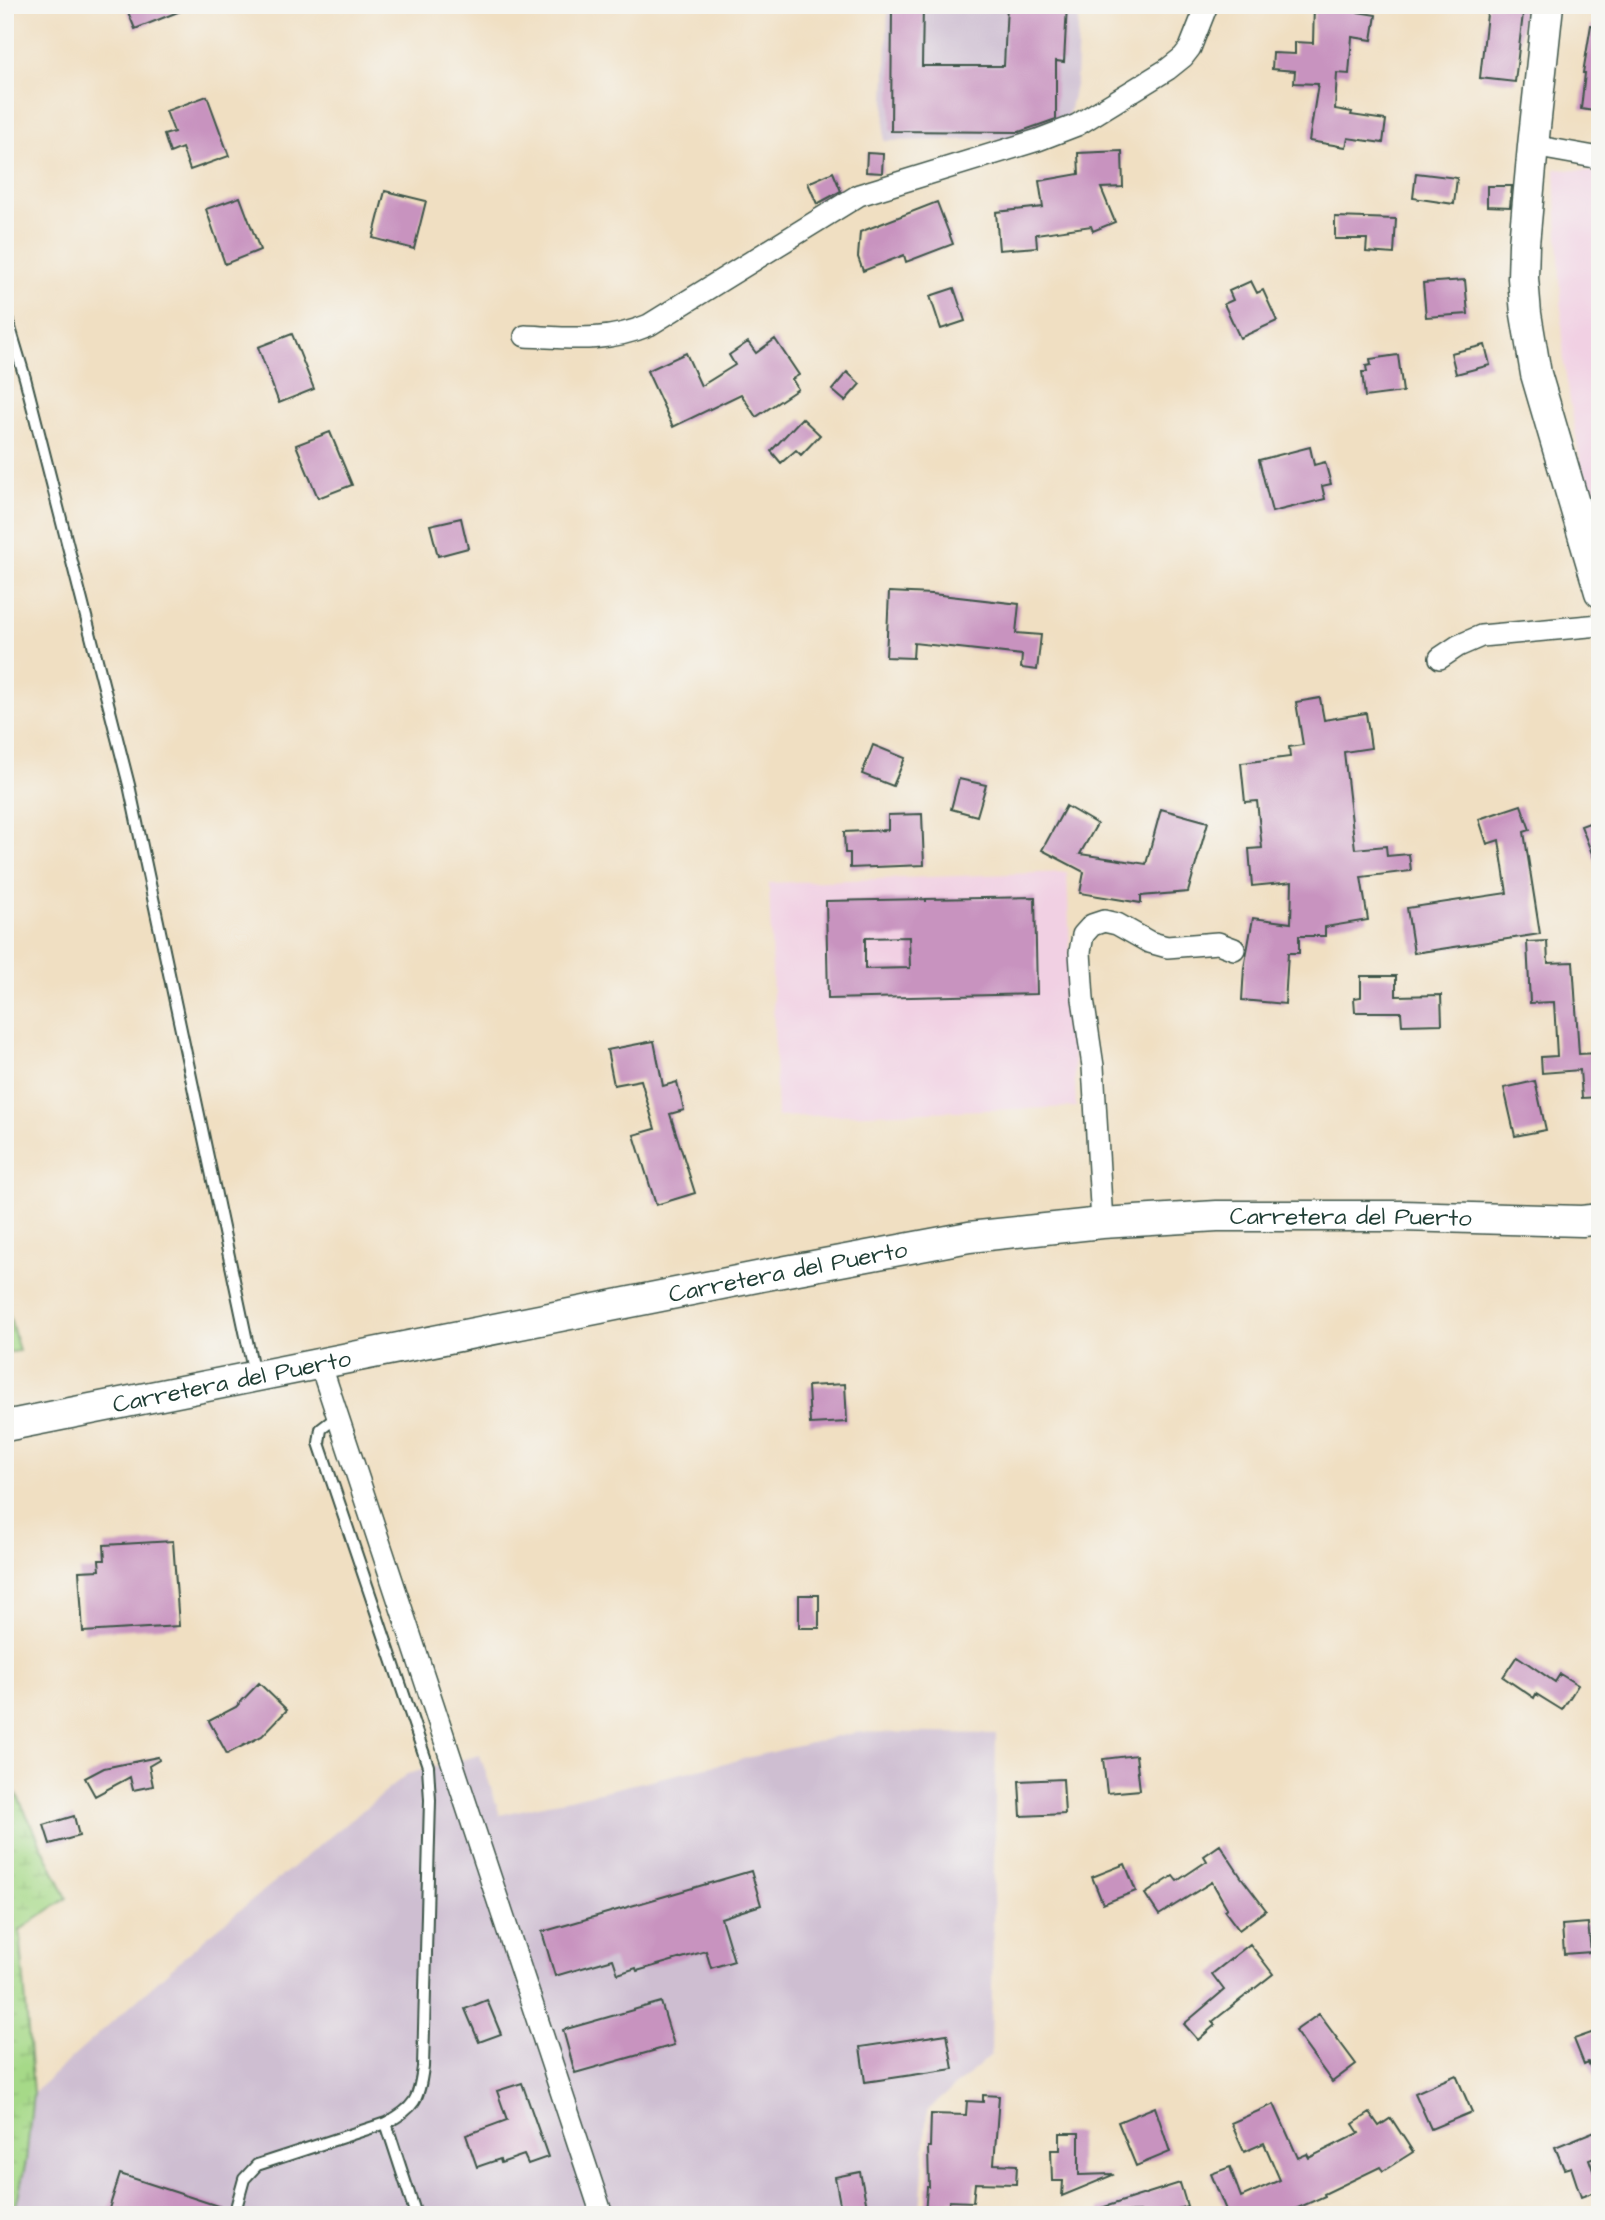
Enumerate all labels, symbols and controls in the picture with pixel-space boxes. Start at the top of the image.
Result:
street label: Carretera del Puerto [1230,1200,1473,1236]
street label: Carretera del Puerto [666,1233,911,1312]
street label: Carretera del Puerto [110,1342,354,1422]

